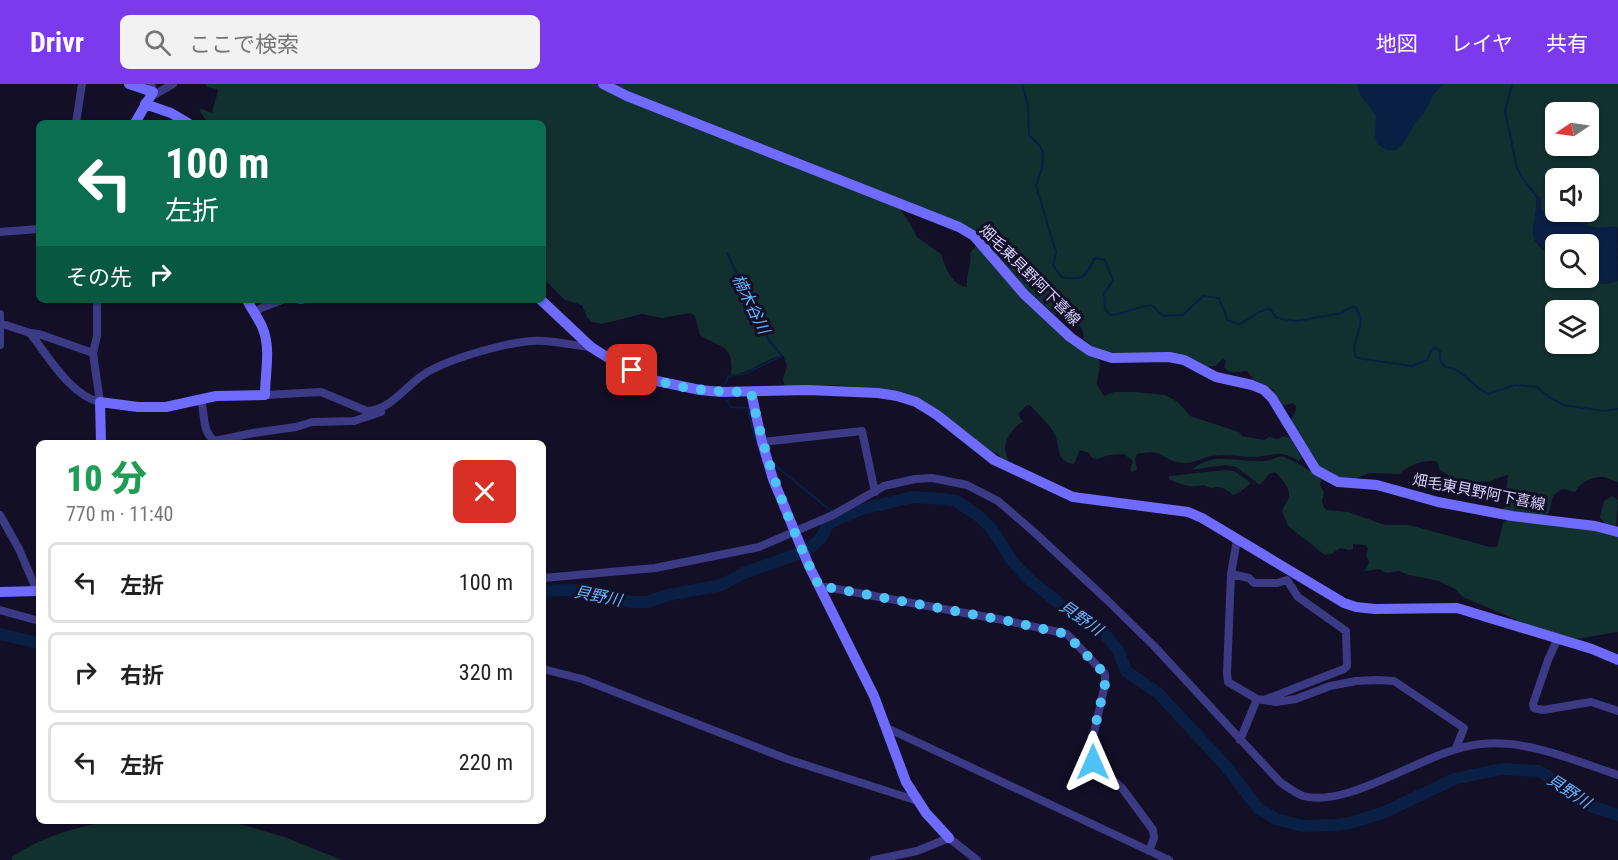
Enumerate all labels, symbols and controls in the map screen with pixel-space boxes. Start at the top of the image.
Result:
search box [120,15,540,69]
text: Drivr [30,26,84,59]
icon: search [141,26,174,59]
text: ここで検索 [189,32,299,57]
text: 地図 [1376,32,1418,56]
text: レイヤ [1451,32,1513,56]
text: 共有 [1546,32,1588,56]
north arrow [1545,102,1599,156]
map controls [1545,102,1599,354]
text: 100 m [165,139,270,188]
icon: left [66,144,144,222]
button: sound [1545,168,1599,222]
text: 左折 [165,195,219,227]
street label: 畑毛東貝野阿下喜線 [976,221,1084,329]
button: search [1545,234,1599,288]
icon: right [144,258,177,291]
text: その先 [66,265,132,290]
water label: 楠木谷川 [728,271,774,339]
button: layers [1545,300,1599,354]
pin [606,344,657,395]
icon: arrive [615,353,648,386]
text: 10 分 [66,458,147,500]
button: close [453,460,516,523]
street label: 畑毛東貝野阿下喜線 [1411,470,1547,514]
text: 770 m · 11:40 [66,502,173,526]
icon: left [69,566,102,599]
text: 100 m [459,570,513,595]
text: 左折 [120,573,164,598]
water label: 貝野川 [573,582,625,610]
water label: 貝野川 [1056,596,1108,641]
icon: right [69,656,102,689]
text: 320 m [459,660,513,685]
text: 右折 [120,663,164,688]
position arrow [1061,730,1125,794]
icon: left [69,746,102,779]
text: 220 m [459,750,513,775]
text: 左折 [120,753,164,778]
water label: 貝野川 [1544,770,1596,813]

